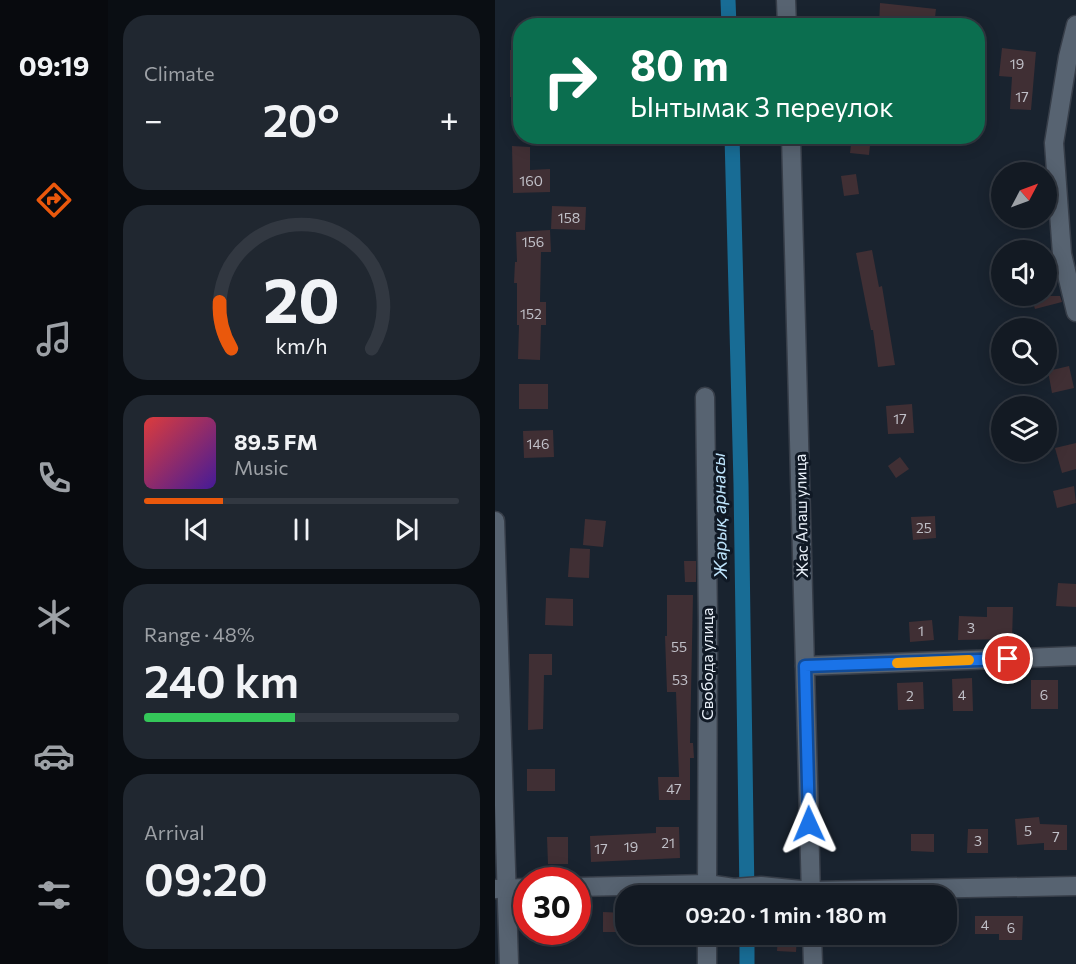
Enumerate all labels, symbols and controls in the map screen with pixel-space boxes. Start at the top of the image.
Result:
text: 80 m [630,38,729,90]
icon: right [531,42,609,120]
text: 09:19 [19,49,89,82]
house number: 19 [1010,55,1024,72]
text: Climate [144,61,214,85]
house number: 17 [1015,88,1029,105]
text: Ынтымак 3 переулок [630,90,894,123]
text: 20° [263,91,340,146]
text: − [144,98,163,139]
text: + [440,98,459,139]
north arrow [991,162,1057,228]
map controls [991,162,1057,462]
house number: 160 [519,172,543,189]
icon: directions [33,179,75,221]
house number: 158 [558,209,580,226]
house number: 156 [522,233,544,250]
button: sound [991,240,1057,306]
text: 20 [263,260,340,336]
house number: 152 [520,305,542,322]
icon: music [33,318,75,360]
button: search [991,318,1057,384]
text: km/h [275,333,328,359]
button: layers [991,396,1057,462]
house number: 17 [893,410,907,427]
text: 89.5 FM [234,428,318,455]
house number: 146 [527,435,549,452]
water label: Жарық арнасы [707,453,731,580]
street label: Жас Алаш улица [790,454,811,578]
text: Music [234,455,288,479]
icon: phone [33,457,75,499]
icon: previous [180,513,213,546]
icon: pause [285,513,318,546]
icon: next [390,513,423,546]
house number: 25 [916,519,932,536]
icon: climate [33,596,75,638]
street label: Свобода улица [697,608,716,720]
house number: 3 [967,619,975,636]
text: Range · 48% [144,622,255,646]
house number: 1 [918,622,924,639]
pin [982,633,1033,684]
house number: 55 [671,638,687,655]
icon: arrive [991,642,1024,675]
text: 240 km [144,652,299,707]
house number: 53 [672,671,688,688]
house number: 4 [958,686,967,703]
house number: 6 [1040,686,1048,703]
house number: 2 [906,687,914,704]
icon: car [33,735,75,777]
house number: 47 [666,780,682,797]
position arrow [777,792,841,856]
text: Arrival [144,820,205,844]
house number: 5 [1024,822,1032,839]
house number: 7 [1052,828,1060,845]
house number: 3 [974,832,982,849]
house number: 21 [661,834,675,851]
house number: 19 [624,838,638,855]
house number: 17 [594,840,608,857]
text: 09:20 [144,850,268,905]
speed limit sign: 30 [513,867,591,945]
icon: filters [33,874,75,916]
text: 09:20 · 1 min · 180 m [685,901,887,928]
house number: 4 [981,916,990,933]
house number: 6 [1007,919,1015,936]

